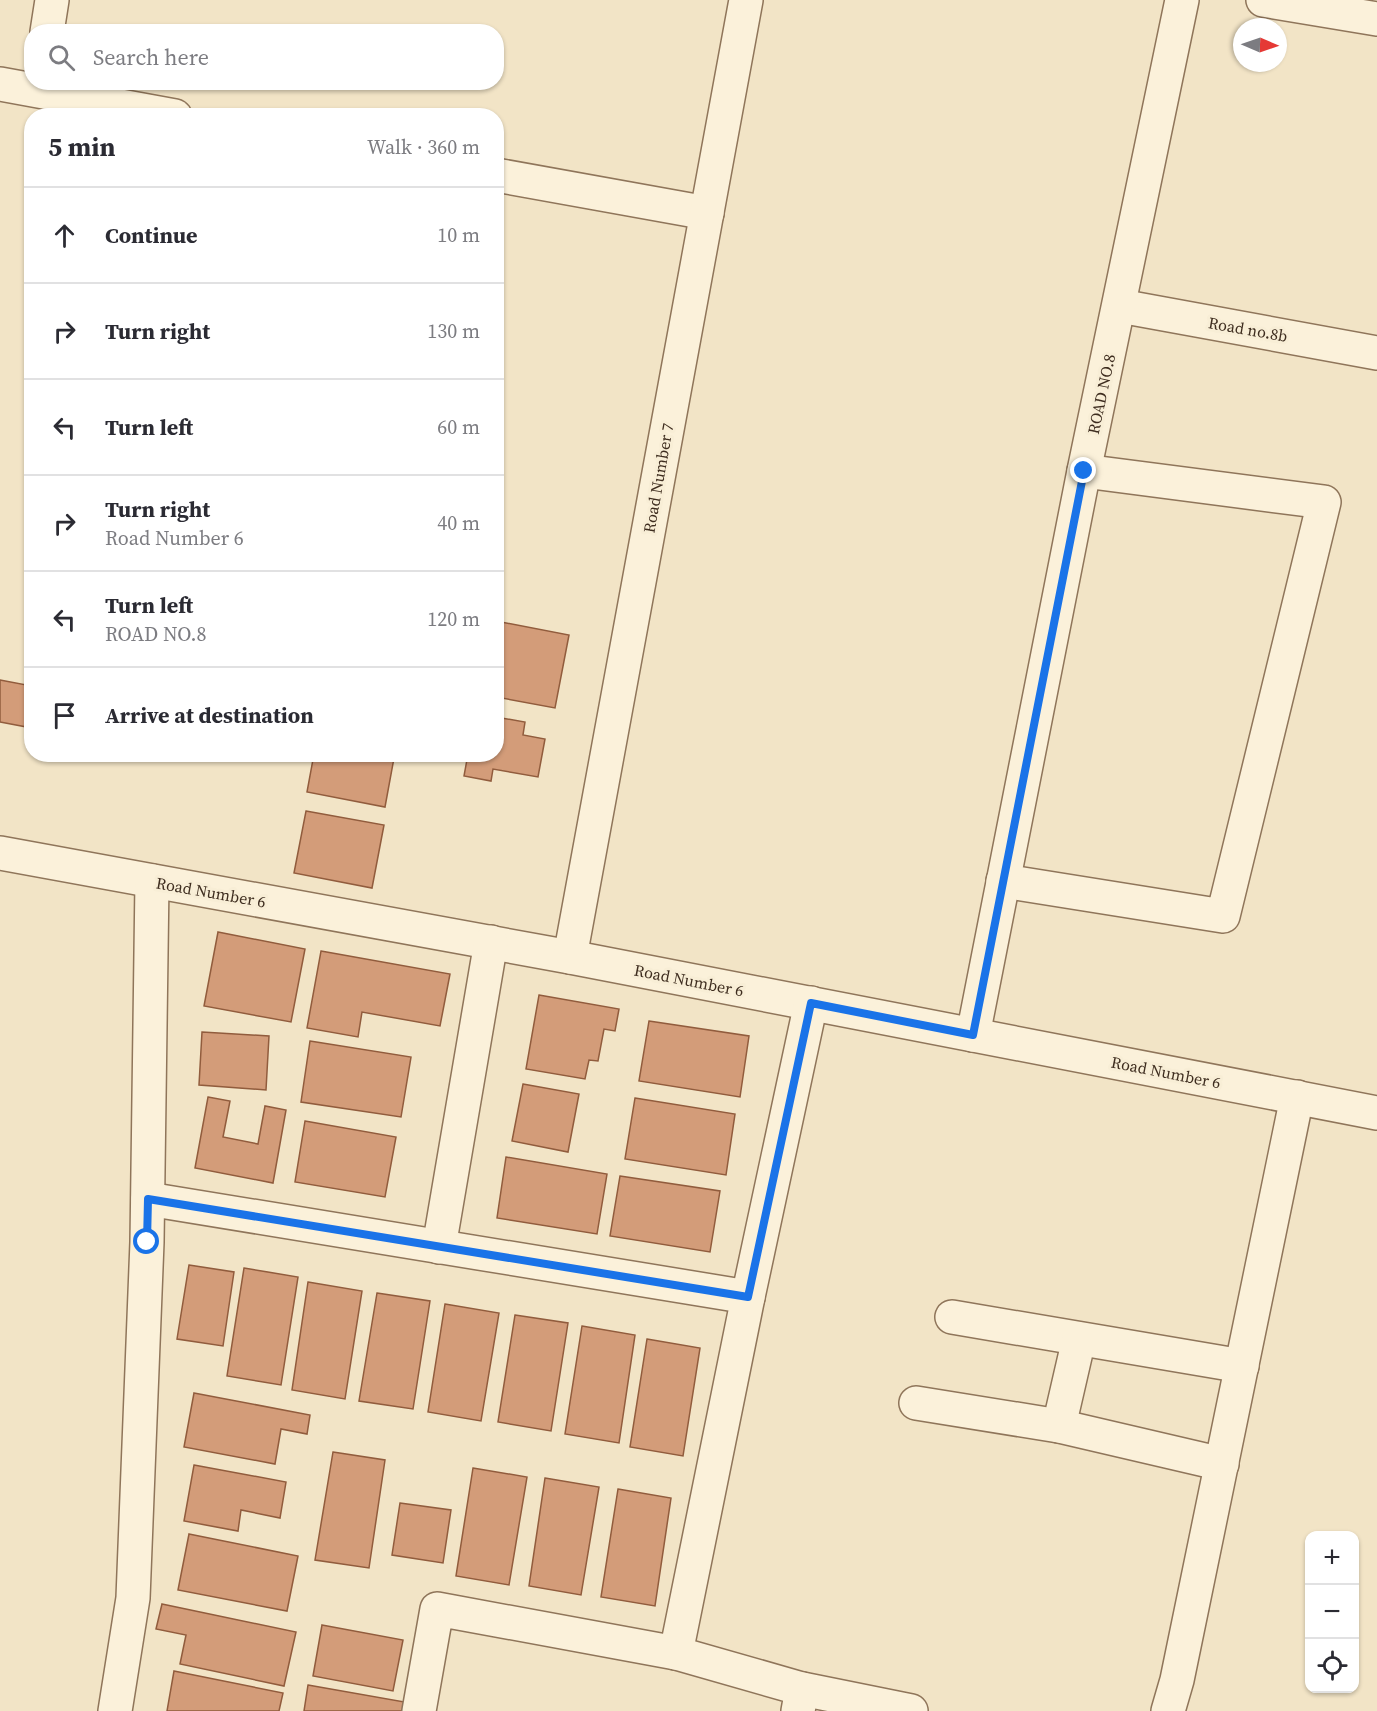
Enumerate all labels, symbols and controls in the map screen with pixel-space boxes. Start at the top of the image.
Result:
north arrow [1233,18,1287,72]
search box [24,24,504,90]
icon: search [45,41,78,74]
text: Search here [93,42,209,72]
text: 5 min [48,129,115,165]
text: Walk · 360 m [367,133,480,161]
icon: ahead [48,219,81,252]
text: Continue [105,220,198,250]
text: 10 m [437,221,480,249]
street label: Road no.8b [1207,311,1289,347]
icon: right [48,315,81,348]
text: Turn right [105,316,210,346]
text: 130 m [427,317,480,345]
street label: ROAD NO.8 [1082,352,1120,436]
icon: left [48,411,81,444]
text: Turn left [105,412,193,442]
text: 60 m [437,413,480,441]
street label: Road Number 7 [638,421,678,535]
route end [1070,457,1096,483]
text: Turn right [105,494,210,524]
icon: right [48,507,81,540]
text: 40 m [437,509,480,537]
text: Road Number 6 [105,524,244,552]
text: Turn left [105,590,193,620]
icon: left [48,603,81,636]
text: 120 m [427,605,480,633]
text: ROAD NO.8 [105,620,207,648]
icon: arrive [48,699,81,732]
text: Arrive at destination [105,700,314,730]
street label: Road Number 6 [154,872,268,912]
street label: Road Number 6 [632,959,746,1001]
street label: Road Number 6 [1109,1051,1223,1093]
route start [133,1228,159,1254]
map controls [1305,1531,1359,1693]
button: + [1305,1531,1359,1585]
button: − [1305,1585,1359,1639]
button: locate [1305,1639,1359,1693]

